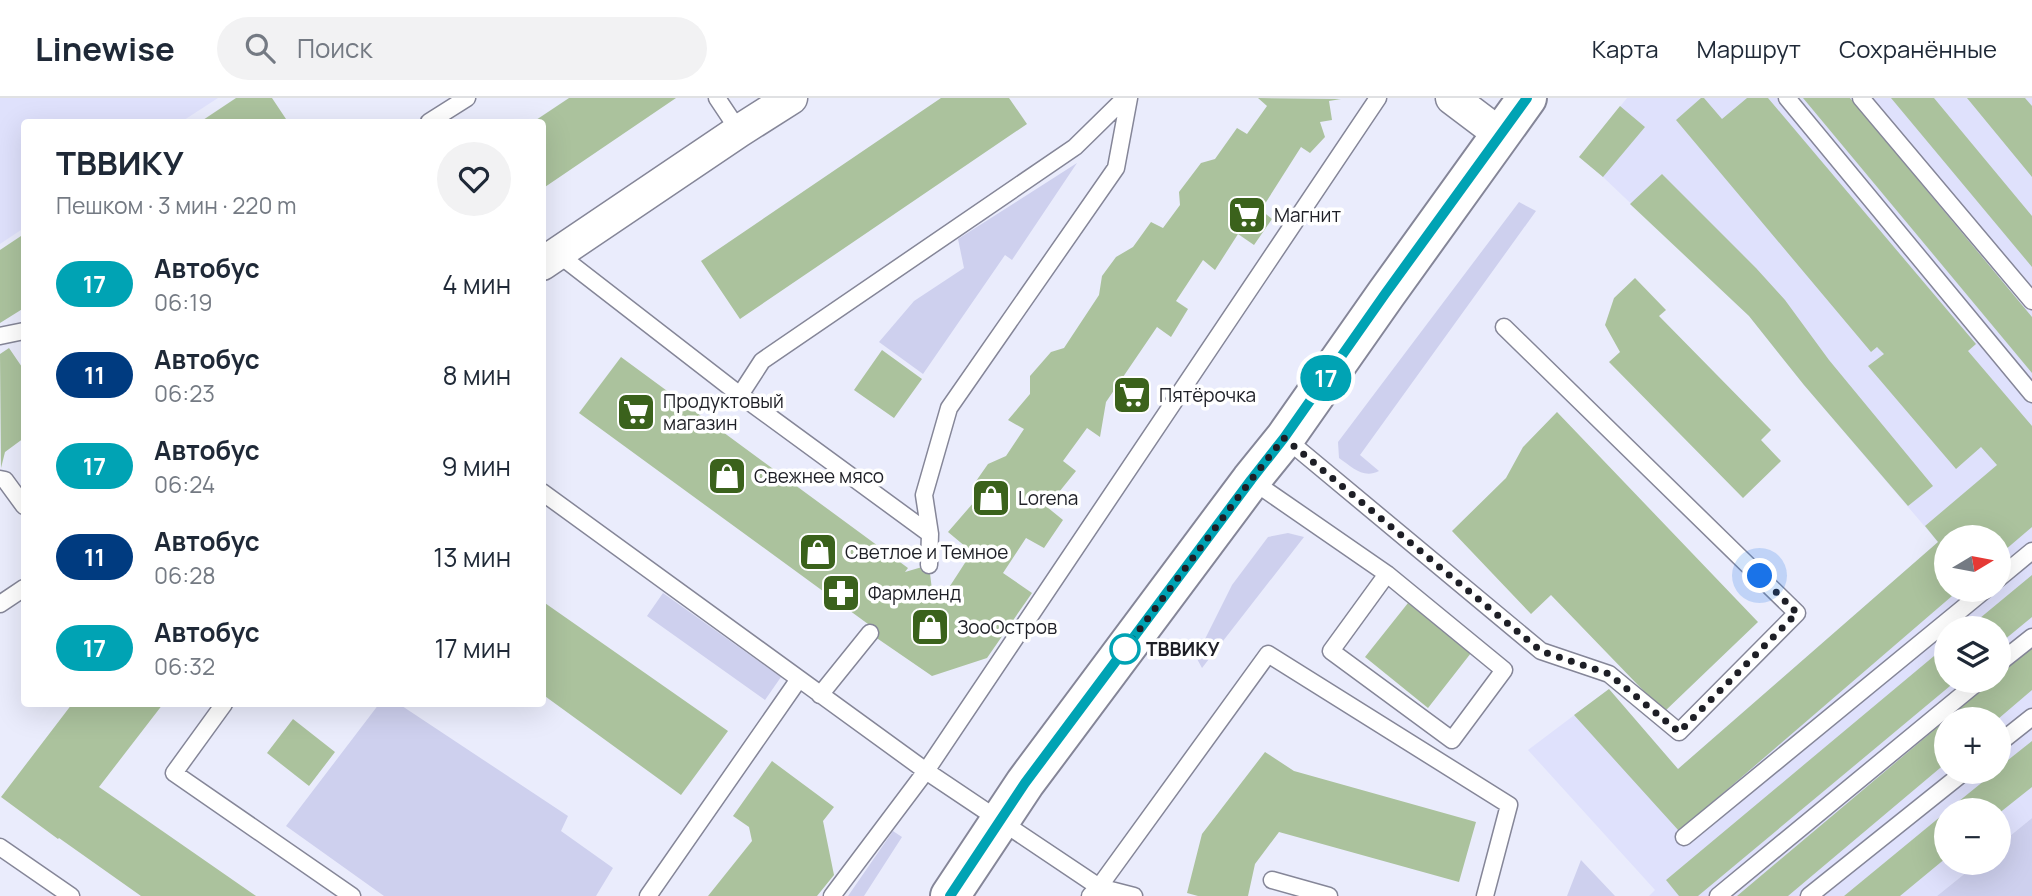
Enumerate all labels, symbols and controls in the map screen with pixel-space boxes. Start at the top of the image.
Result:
search box [217,17,707,80]
text: Linewise [35,26,175,71]
icon: search [241,29,279,67]
text: Поиск [297,30,372,66]
text: Карта [1592,32,1659,65]
text: Маршрут [1697,32,1801,65]
text: Сохранённые [1839,32,1997,65]
text: ТВВИКУ [56,140,184,185]
button: heart [437,142,511,216]
text: Пешком · 3 мин · 220 m [56,189,297,221]
supermarket icon: Магнит [1226,194,1268,236]
place label: Магнит [1274,202,1341,228]
text: Автобус [154,250,260,286]
text: 4 мин [442,266,511,302]
text: 17 [83,267,106,300]
text: 06:19 [154,286,212,318]
text: Автобус [154,341,260,377]
line badge: 17 [1294,355,1358,401]
text: 8 мин [443,357,511,393]
text: 11 [84,358,105,391]
text: 17 [1314,361,1338,394]
supermarket icon: Пятёрочка [1111,374,1153,416]
text: 06:23 [154,377,215,409]
place label: Пятёрочка [1159,382,1256,408]
place label: Продуктовый магазин [663,388,784,436]
supermarket icon: Продуктовый магазин [615,391,657,433]
text: Автобус [154,432,260,468]
text: 9 мин [442,448,511,484]
text: 17 [83,449,106,482]
shop icon: Свежнее мясо [706,455,748,497]
place label: Свежнее мясо [754,463,884,489]
text: 06:24 [154,468,215,500]
shop icon: Lorena [970,477,1012,519]
place label: Lorena [1018,485,1078,511]
text: Автобус [154,523,260,559]
north arrow [1934,525,2011,602]
map controls [1934,525,2011,875]
shop icon: Светлое и Темное [797,531,839,573]
text: 13 мин [433,539,511,575]
place label: Светлое и Темное [845,539,1008,565]
text: 11 [84,540,105,573]
your location [1742,558,1777,593]
text: 06:28 [154,559,216,591]
pharmacy icon: Фармленд [820,572,862,614]
place label: Фармленд [868,580,961,606]
shop icon: ЗооОстров [909,606,951,648]
text: Автобус [154,614,260,650]
place label: ЗооОстров [957,614,1057,640]
button: layers [1934,616,2011,693]
text: 17 мин [434,630,511,666]
text: 17 [83,631,106,664]
marker: ТВВИКУ [1110,634,1140,664]
place label: ТВВИКУ [1146,636,1220,662]
text: 06:32 [154,650,215,682]
button: + [1934,707,2011,784]
button: − [1934,798,2011,875]

